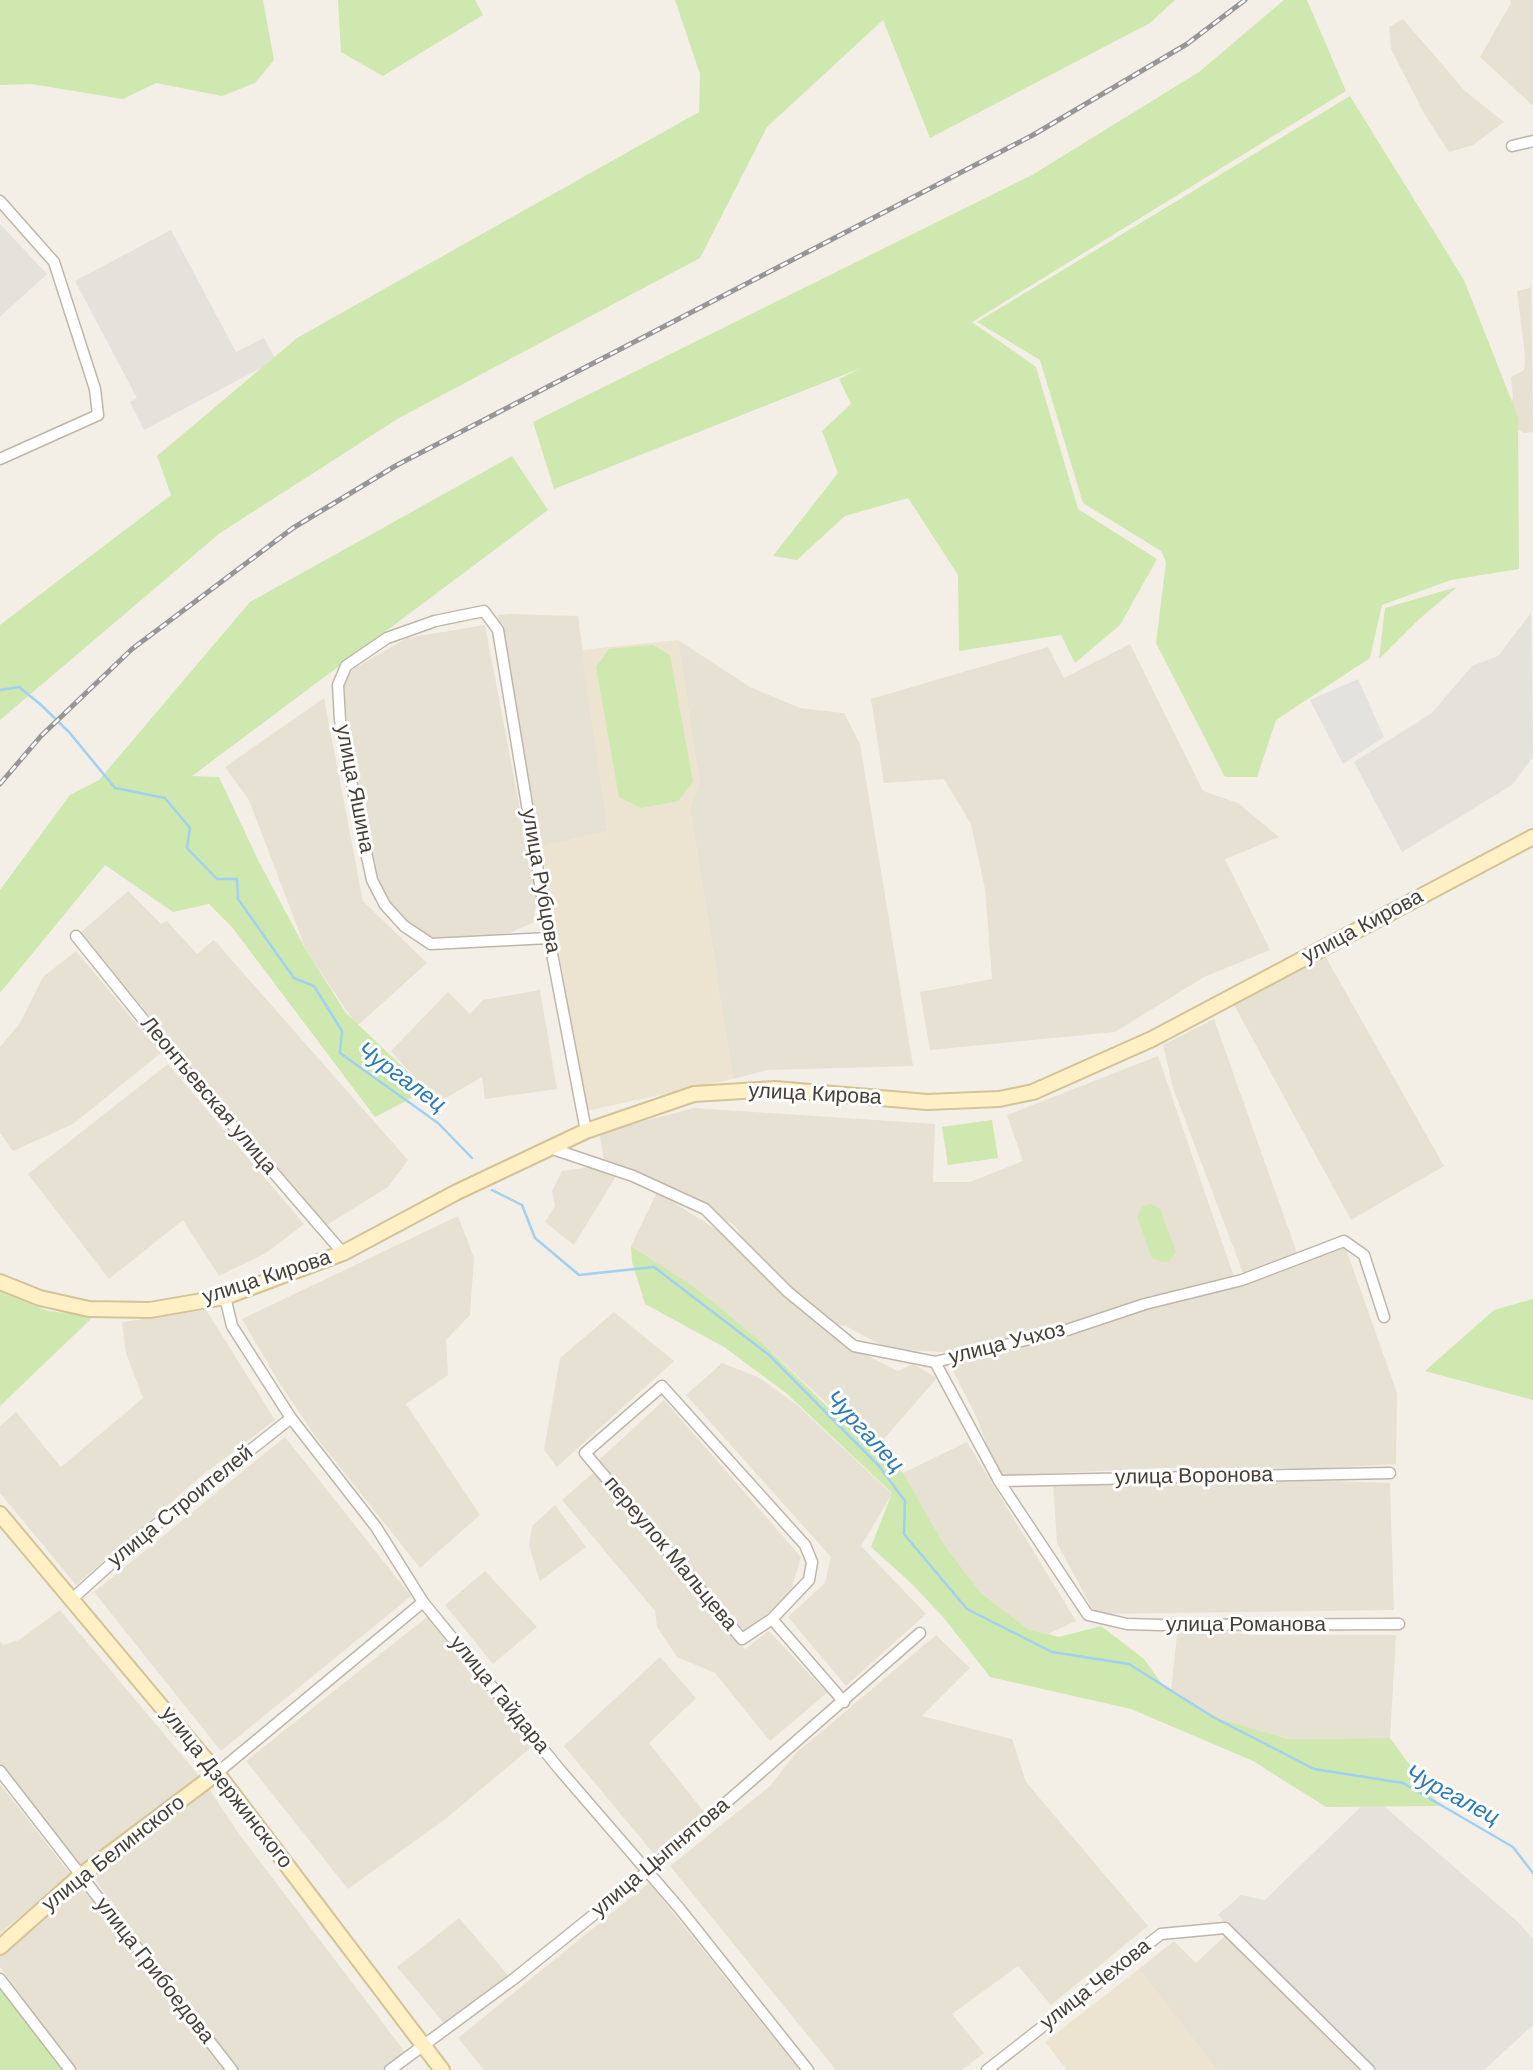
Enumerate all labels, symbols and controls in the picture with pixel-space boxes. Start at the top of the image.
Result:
street label: улица Яшина [329,723,379,855]
street label: улица Рубцова [515,807,565,955]
street label: улица Кирова [1298,885,1428,969]
street label: Леонтьевская улица [135,1012,281,1180]
water label: Чургалец [352,1037,450,1119]
street label: улица Кирова [748,1079,882,1111]
street label: улица Кирова [200,1245,334,1311]
street label: улица Учхоз [946,1317,1068,1371]
water label: Чургалец [819,1385,909,1479]
street label: улица Строителей [103,1441,259,1573]
street label: улица Воронова [1115,1463,1273,1491]
street label: переулок Мальцева [598,1472,742,1636]
street label: улица Романова [1166,1612,1326,1638]
street label: улица Гайдара [444,1631,554,1759]
street label: улица Дзержинского [155,1702,297,1874]
water label: Чургалец [1400,1760,1504,1832]
street label: улица Белинского [38,1790,190,1918]
street label: улица Цыпнятова [587,1793,735,1923]
street label: улица Грибоедова [89,1893,219,2049]
street label: улица Чехова [1036,1934,1156,2036]

